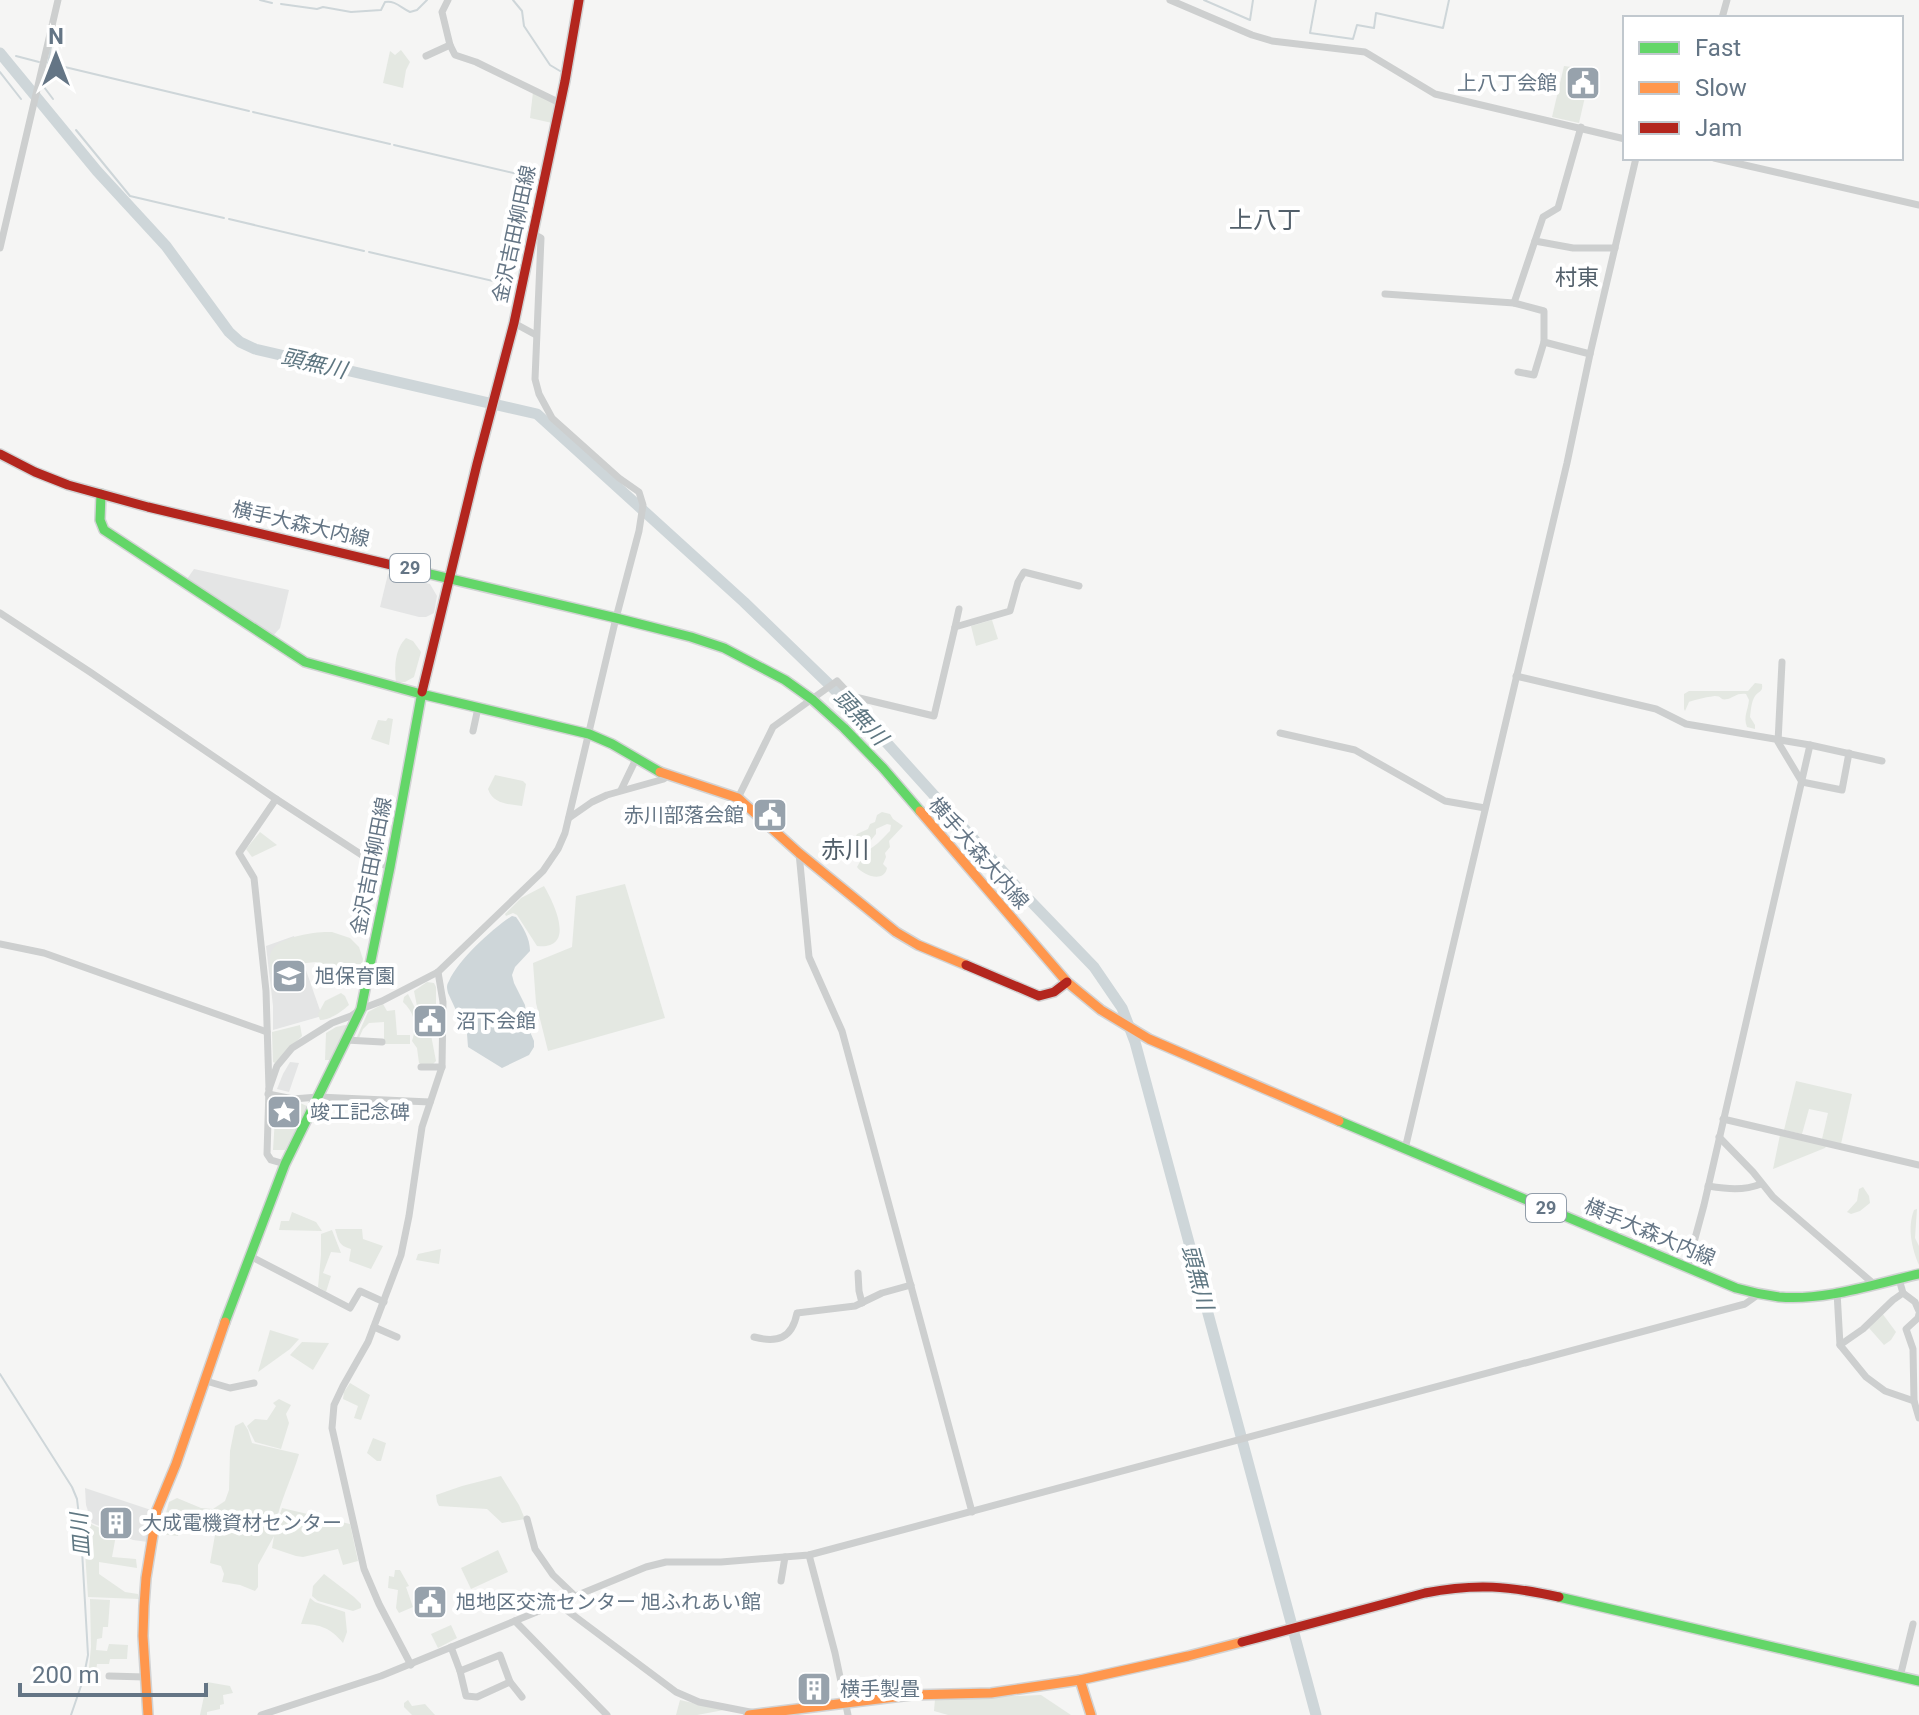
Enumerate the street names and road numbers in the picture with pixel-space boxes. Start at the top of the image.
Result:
street label: 金沢吉田柳田線 [488,163,540,305]
street label: 横手大森大内線 [230,497,372,551]
road number: 29 [390,554,430,582]
street label: 横手大森大内線 [924,792,1034,914]
street label: 金沢吉田柳田線 [346,795,396,937]
road number: 29 [1526,1194,1566,1222]
street label: 横手大森大内線 [1581,1194,1719,1270]

